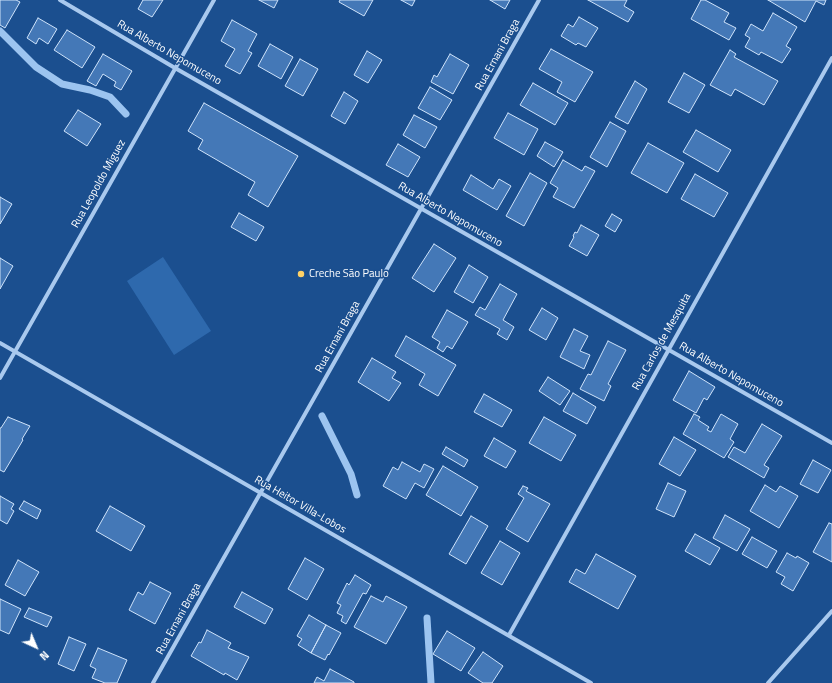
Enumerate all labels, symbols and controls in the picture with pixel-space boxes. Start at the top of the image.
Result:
street label: Rua Ernani Braga [473,17,523,93]
street label: Rua Alberto Nepomuceno [114,18,224,88]
street label: Rua Leopoldo Miguez [69,138,129,230]
street label: Rua Alberto Nepomuceno [395,180,505,250]
place label: Creche São Paulo [309,267,389,281]
marker: Creche São Paulo [296,269,306,279]
street label: Rua Carlos de Mesquita [630,291,694,393]
street label: Rua Ernani Braga [313,299,363,375]
street label: Rua Alberto Nepomuceno [676,340,786,410]
street label: Rua Heitor Villa-Lobos [252,473,348,537]
street label: Rua Ernani Braga [154,581,204,657]
north arrow [16,627,56,667]
text: N [36,647,53,664]

